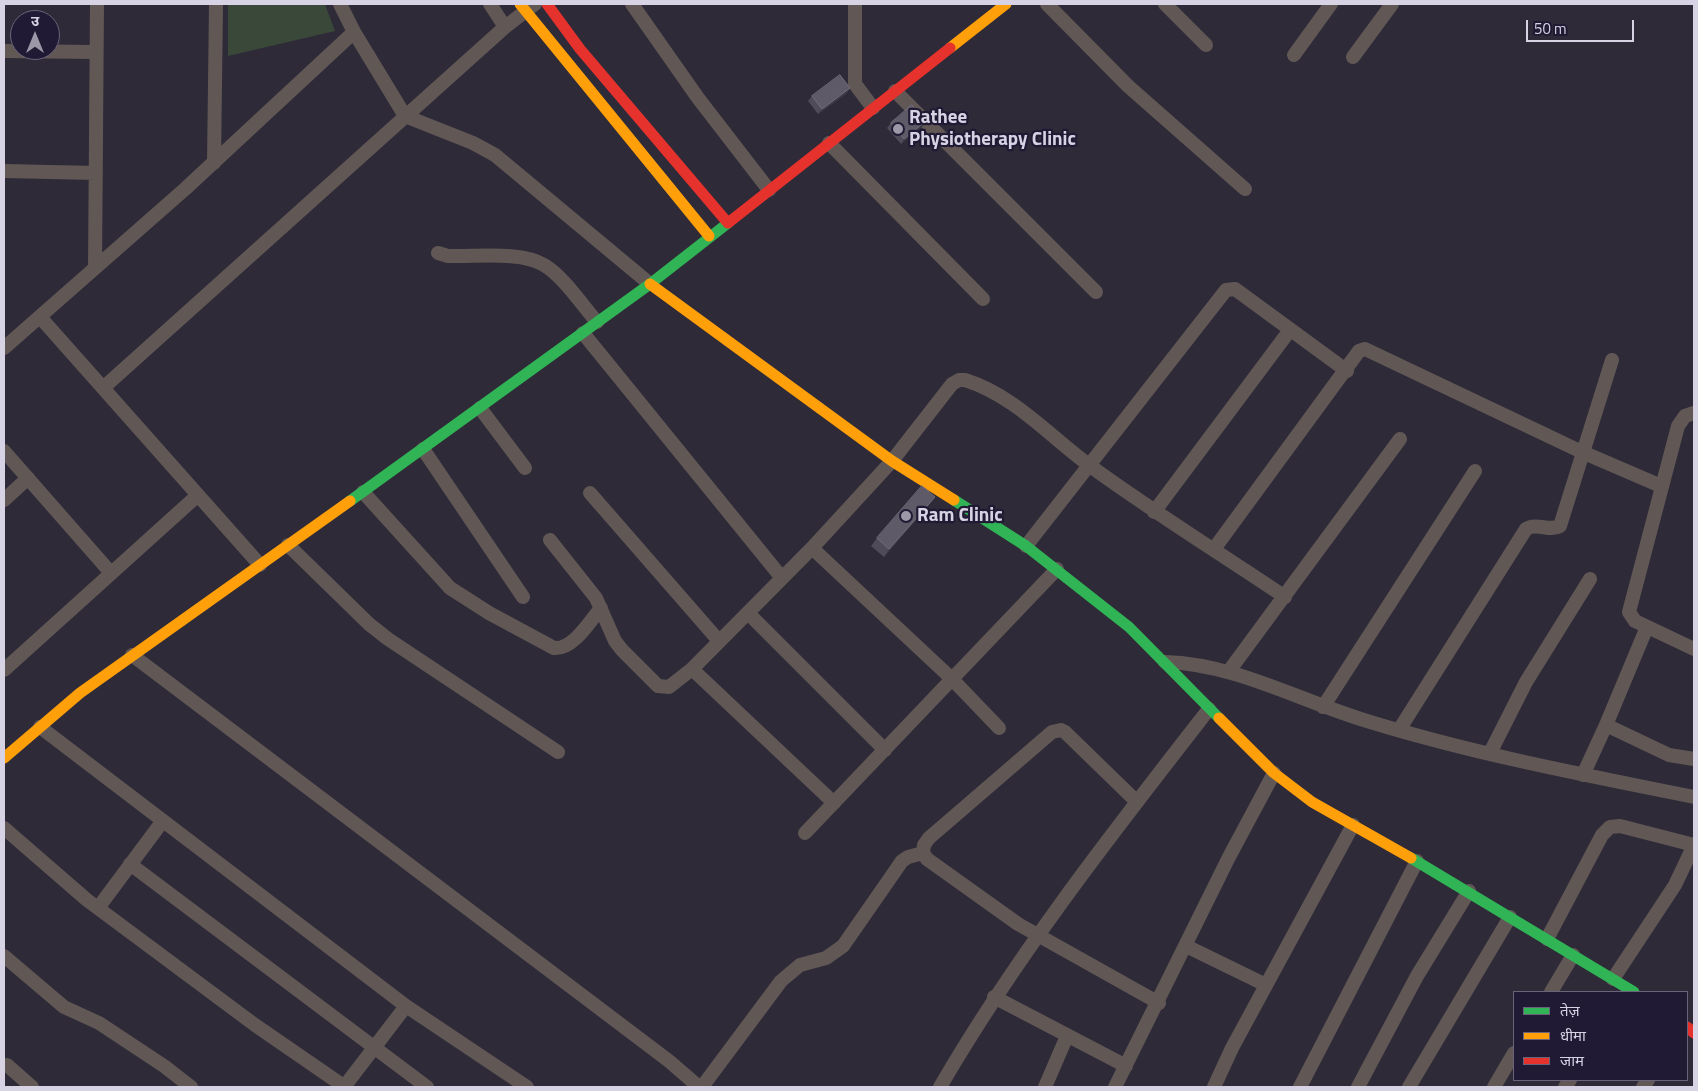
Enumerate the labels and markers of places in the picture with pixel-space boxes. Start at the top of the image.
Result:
place label: Rathee Physiotherapy Clinic [909,107,1076,151]
marker: Rathee Physiotherapy Clinic [891,122,905,136]
place label: Ram Clinic [917,505,1003,527]
marker: Ram Clinic [899,509,913,523]

